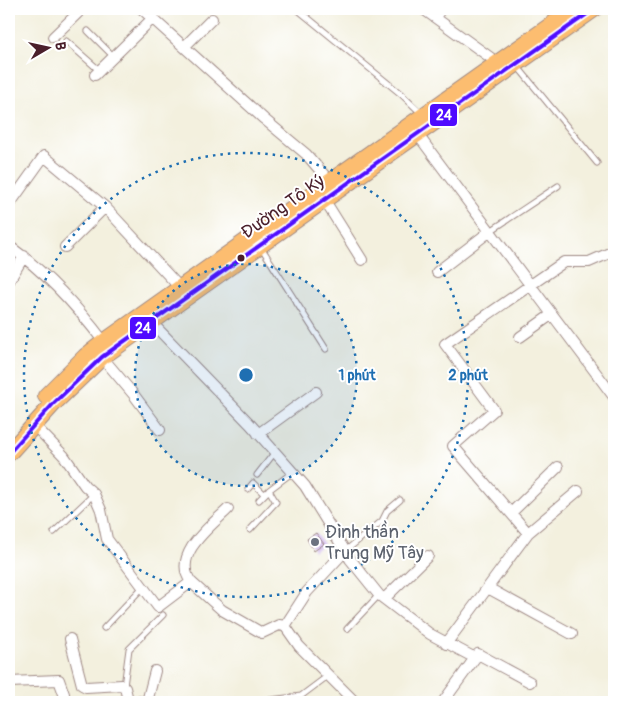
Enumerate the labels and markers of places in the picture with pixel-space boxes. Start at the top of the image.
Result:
unlabelled marker [236,253,246,263]
centre of rings [237,366,255,384]
place label: Đình thần Trung Mỹ Tây [325,520,424,565]
marker: Đình thần Trung Mỹ Tây [309,536,321,548]

